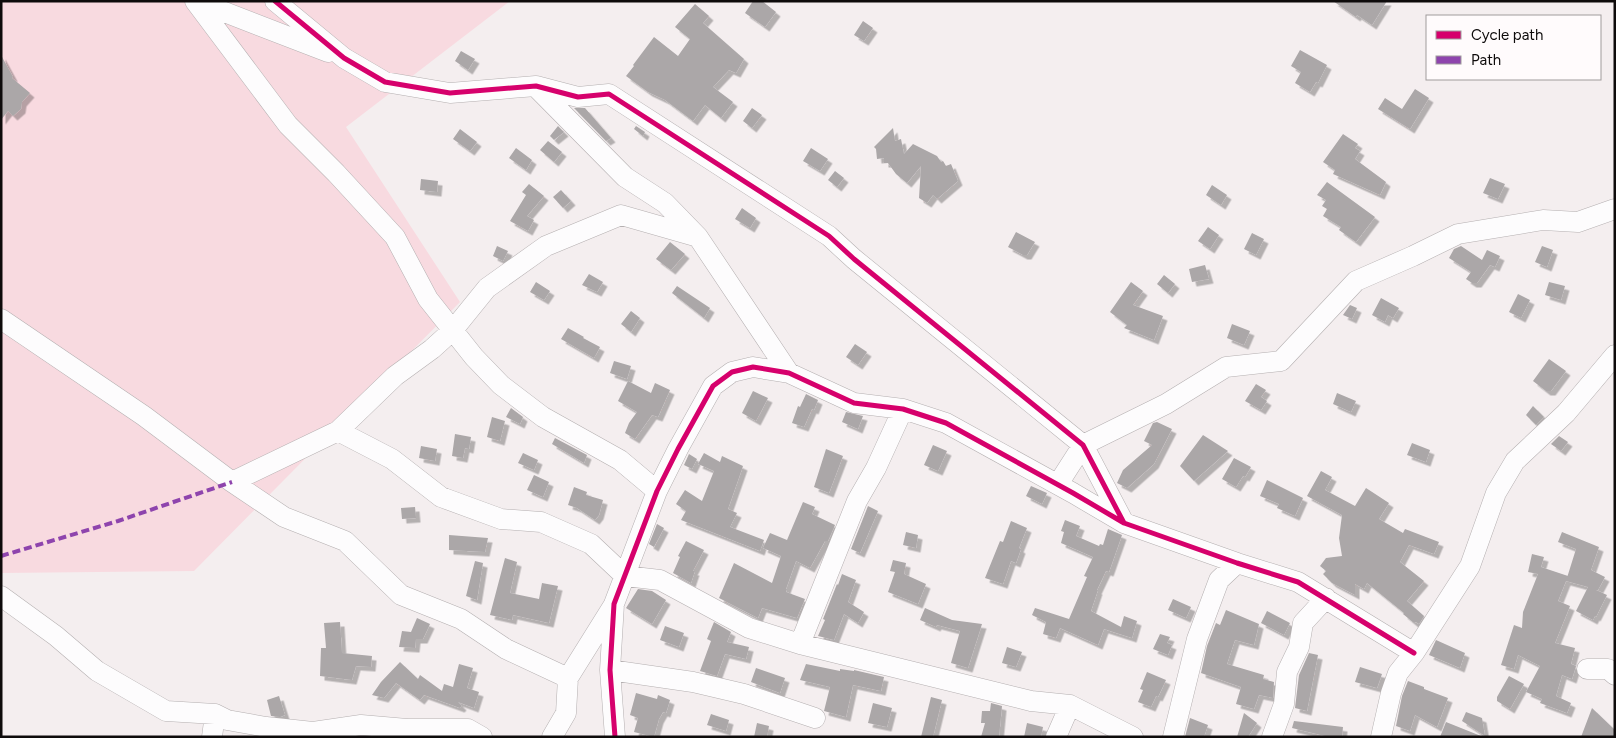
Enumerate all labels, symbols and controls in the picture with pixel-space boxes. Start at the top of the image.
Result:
legend [1426,15,1601,80]
text: Cycle path [1471,26,1543,44]
text: Path [1471,51,1501,69]

